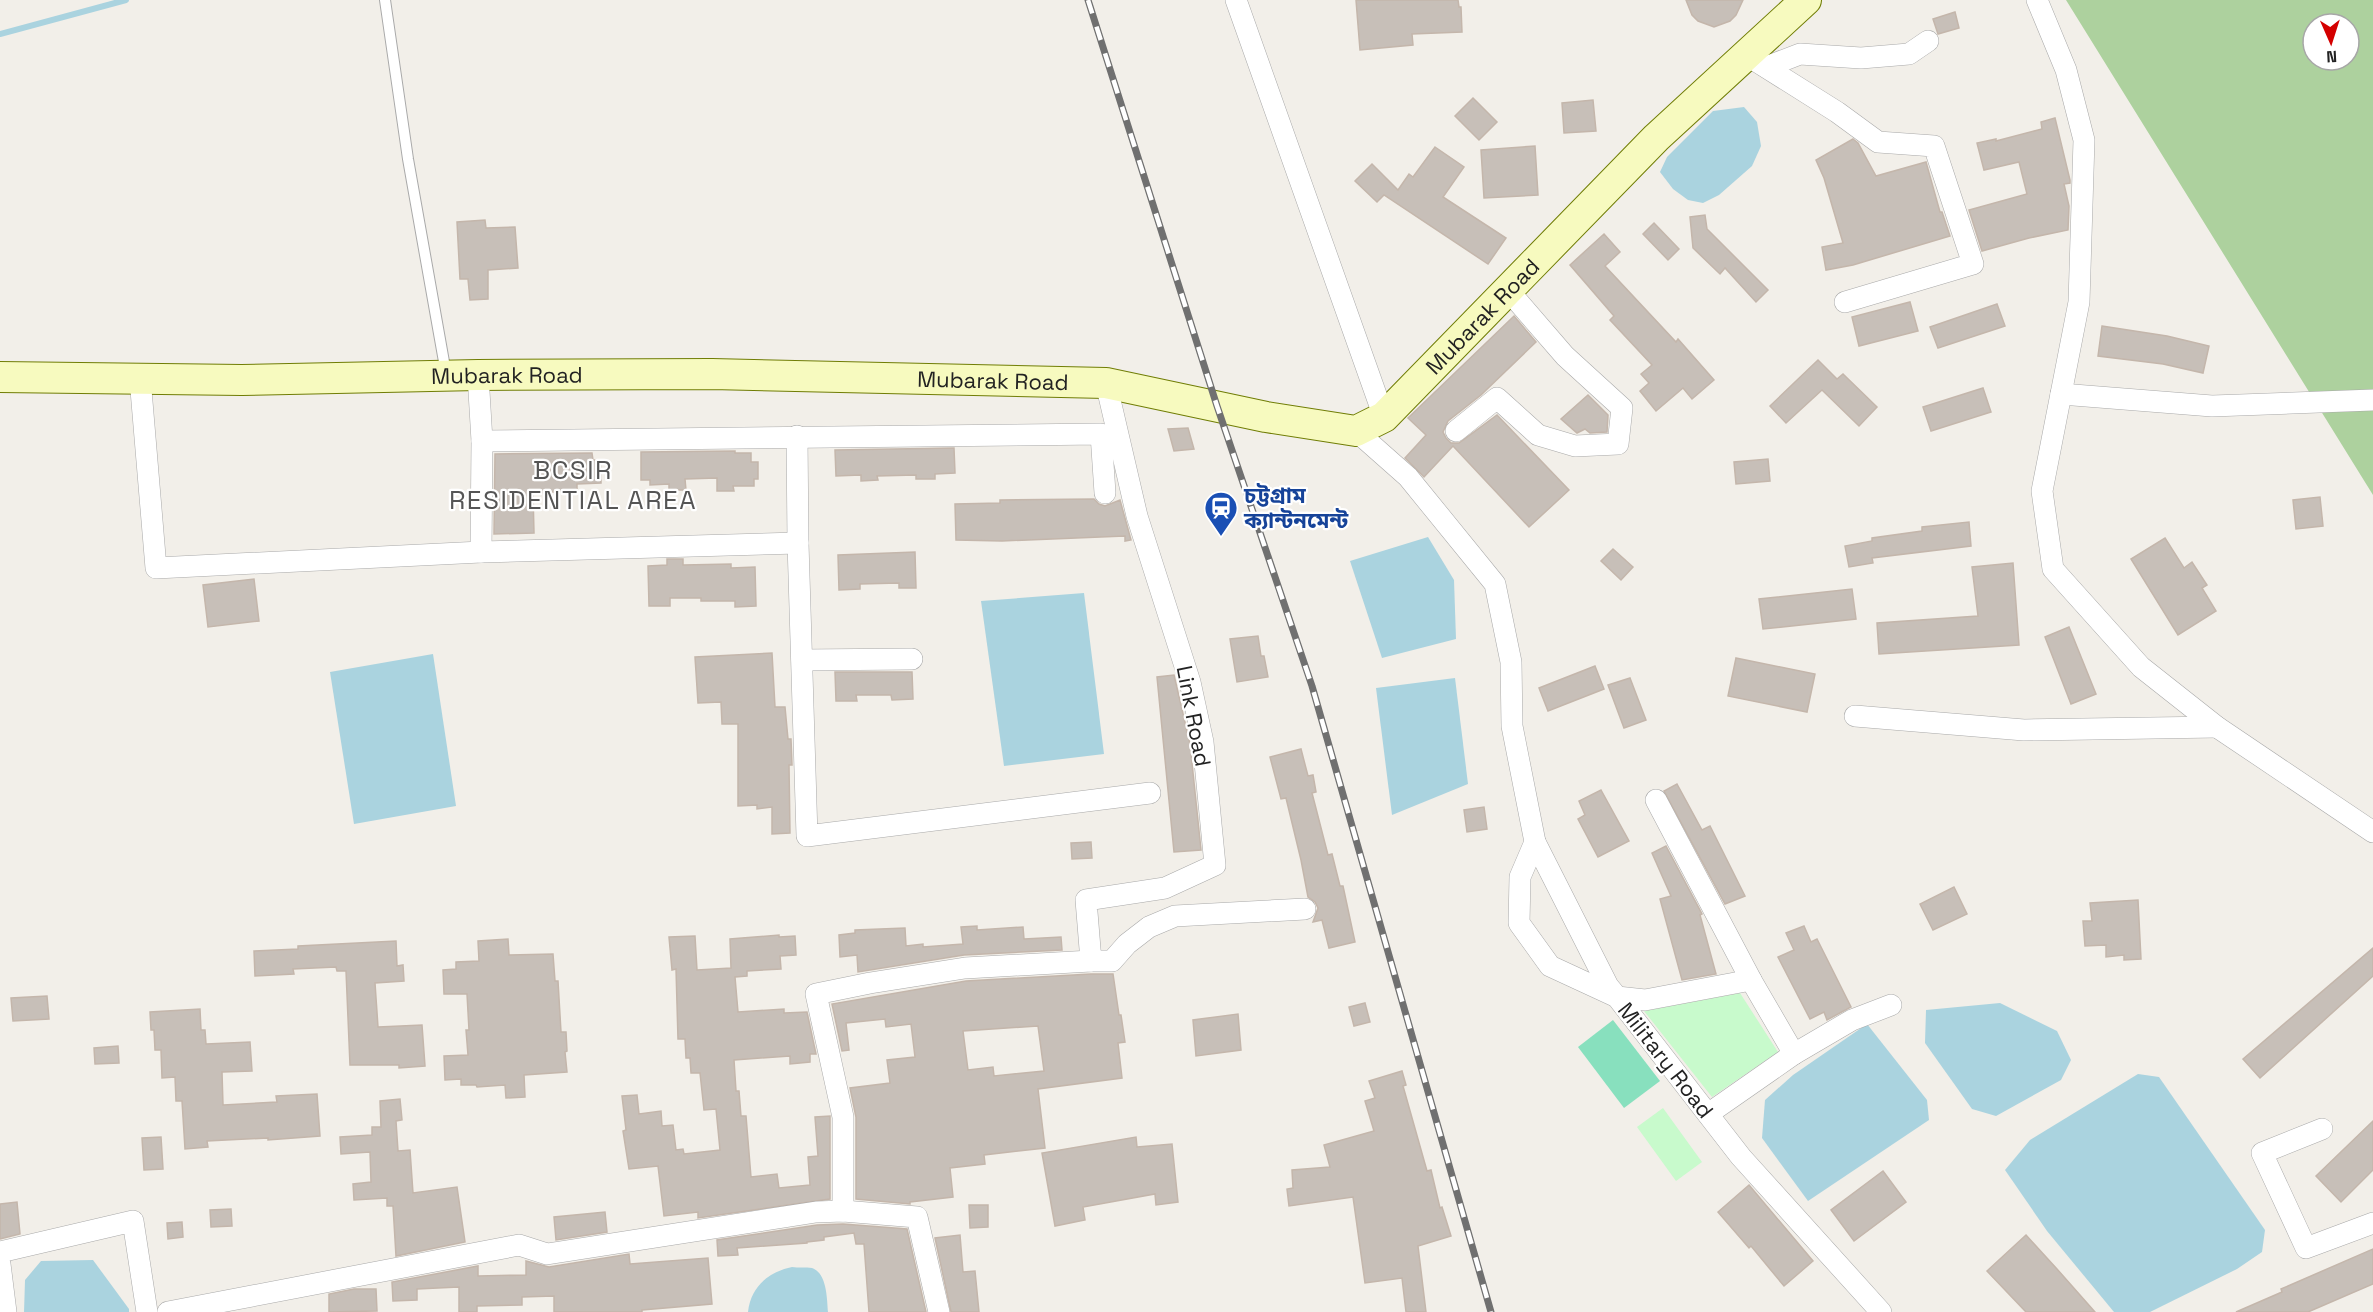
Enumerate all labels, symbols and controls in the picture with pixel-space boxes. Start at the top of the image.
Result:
north arrow [2301,12,2361,72]
text: N [2326,46,2338,67]
street label: Mubarak Road [1419,252,1545,380]
street label: Mubarak Road [431,361,583,390]
street label: Mubarak Road [917,365,1069,396]
district label: BCSIR RESIDENTIAL AREA [449,453,697,517]
place label: চট্টগ্রাম ক্যান্টনমেন্ট [1243,481,1349,534]
station icon: চট্টগ্রাম ক্যান্টনমেন্ট [1203,490,1239,537]
street label: Link Road [1170,663,1218,769]
street label: Military Road [1612,996,1720,1124]

